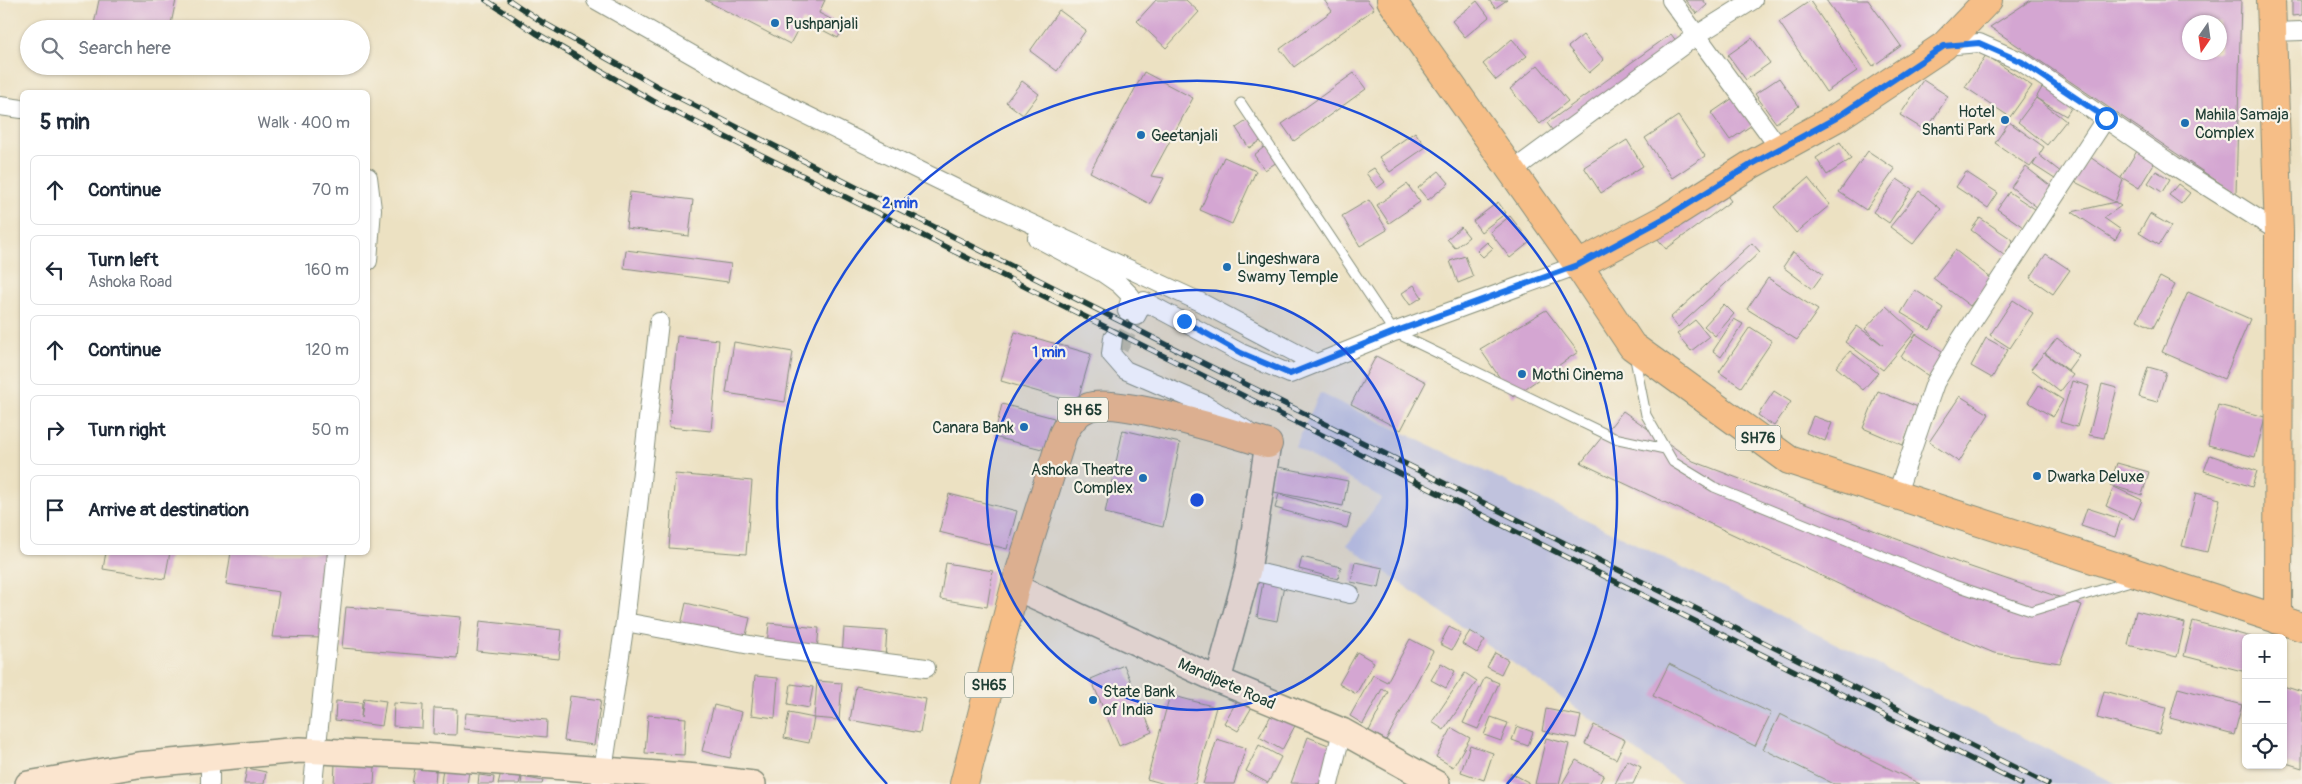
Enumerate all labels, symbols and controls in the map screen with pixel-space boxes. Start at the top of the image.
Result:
place label: Pushpanjali [785,14,858,34]
north arrow [2182,15,2227,60]
marker: Pushpanjali [769,17,781,29]
search box [20,20,370,75]
icon: search [38,34,66,62]
text: Search here [78,36,171,60]
place label: Hotel Shanti Park [1922,102,1995,140]
place label: Mahila Samaja Complex [2195,105,2289,143]
route start [2095,107,2118,130]
text: 5 min [40,109,90,136]
text: Walk · 400 m [257,113,350,133]
marker: Hotel Shanti Park [1999,114,2011,126]
marker: Mahila Samaja Complex [2179,117,2191,129]
place label: Geetanjali [1151,126,1218,146]
marker: Geetanjali [1135,129,1147,141]
icon: ahead [41,176,69,204]
text: Continue [88,178,161,202]
text: 70 m [312,180,349,200]
text: 2 min [882,194,918,213]
text: Turn left [88,248,158,272]
place label: Lingeshwara Swamy Temple [1237,249,1338,287]
icon: left [41,256,69,284]
text: 160 m [305,260,349,280]
marker: Lingeshwara Swamy Temple [1221,261,1233,273]
text: Ashoka Road [88,272,172,292]
route end [1173,310,1196,333]
icon: ahead [41,336,69,364]
text: Continue [88,338,161,362]
text: 120 m [305,340,349,360]
text: 1 min [1032,343,1066,362]
place label: Mothi Cinema [1532,365,1624,385]
marker: Mothi Cinema [1516,368,1528,380]
road number: SH 65 [1058,398,1108,422]
icon: right [41,416,69,444]
text: Turn right [88,418,166,442]
place label: Canara Bank [932,418,1014,438]
text: 50 m [312,420,349,440]
marker: Canara Bank [1018,421,1030,433]
road number: SH76 [1736,426,1780,450]
place label: Ashoka Theatre Complex [1031,460,1133,498]
place label: Dwarka Deluxe [2047,467,2144,487]
marker: Dwarka Deluxe [2031,470,2043,482]
marker: Ashoka Theatre Complex [1137,472,1149,484]
centre of rings [1188,491,1206,509]
icon: arrive [41,496,69,524]
text: Arrive at destination [88,498,249,522]
map controls [2242,634,2287,769]
button: + [2242,634,2287,679]
street label: Mandipete Road [1175,654,1278,714]
road number: SH65 [965,672,1013,698]
button: − [2242,679,2287,724]
place label: State Bank of India [1103,682,1176,720]
marker: State Bank of India [1087,694,1099,706]
button: locate [2242,724,2287,769]

